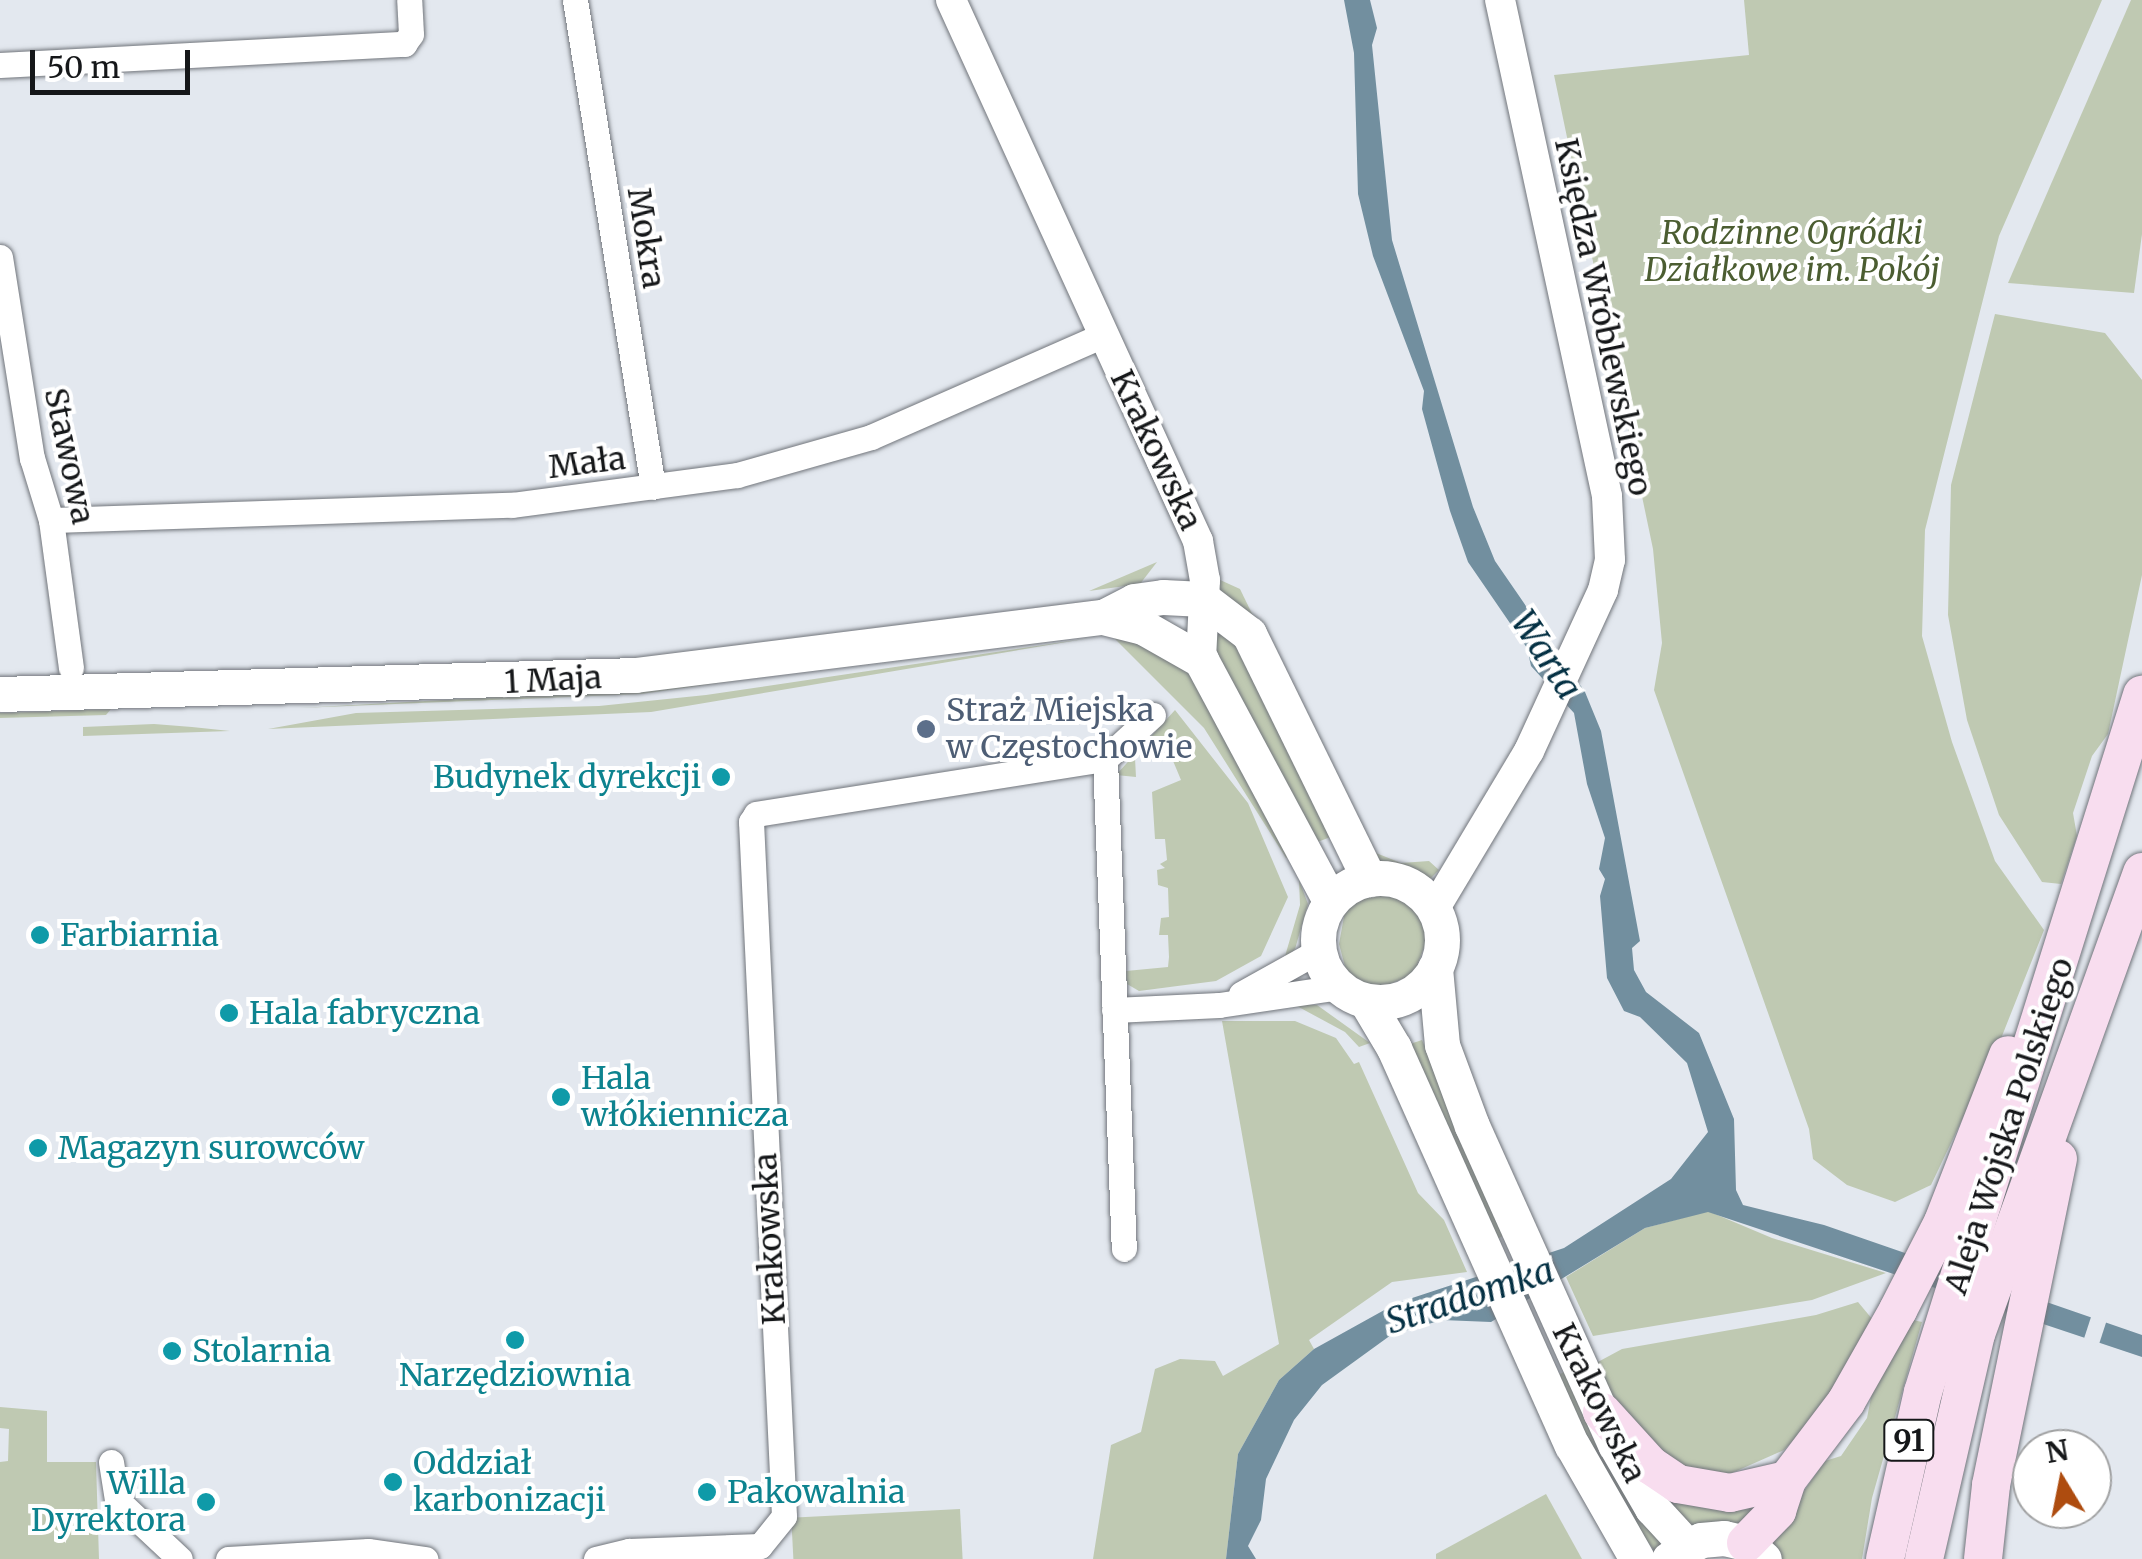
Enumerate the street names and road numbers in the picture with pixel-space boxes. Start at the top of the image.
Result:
street label: Księdza Wróblewskiego [1546,135,1660,499]
street label: Mokra [619,185,673,291]
street label: Krakowska [1102,364,1210,536]
street label: Stawowa [36,384,102,528]
street label: Mała [546,439,628,487]
street label: 1 Maja [503,658,603,702]
street label: Aleja Wojska Polskiego [1936,953,2082,1299]
street label: Krakowska [746,1152,794,1326]
street label: Krakowska [1544,1317,1654,1489]
road number: 91 [1882,1415,1936,1465]

